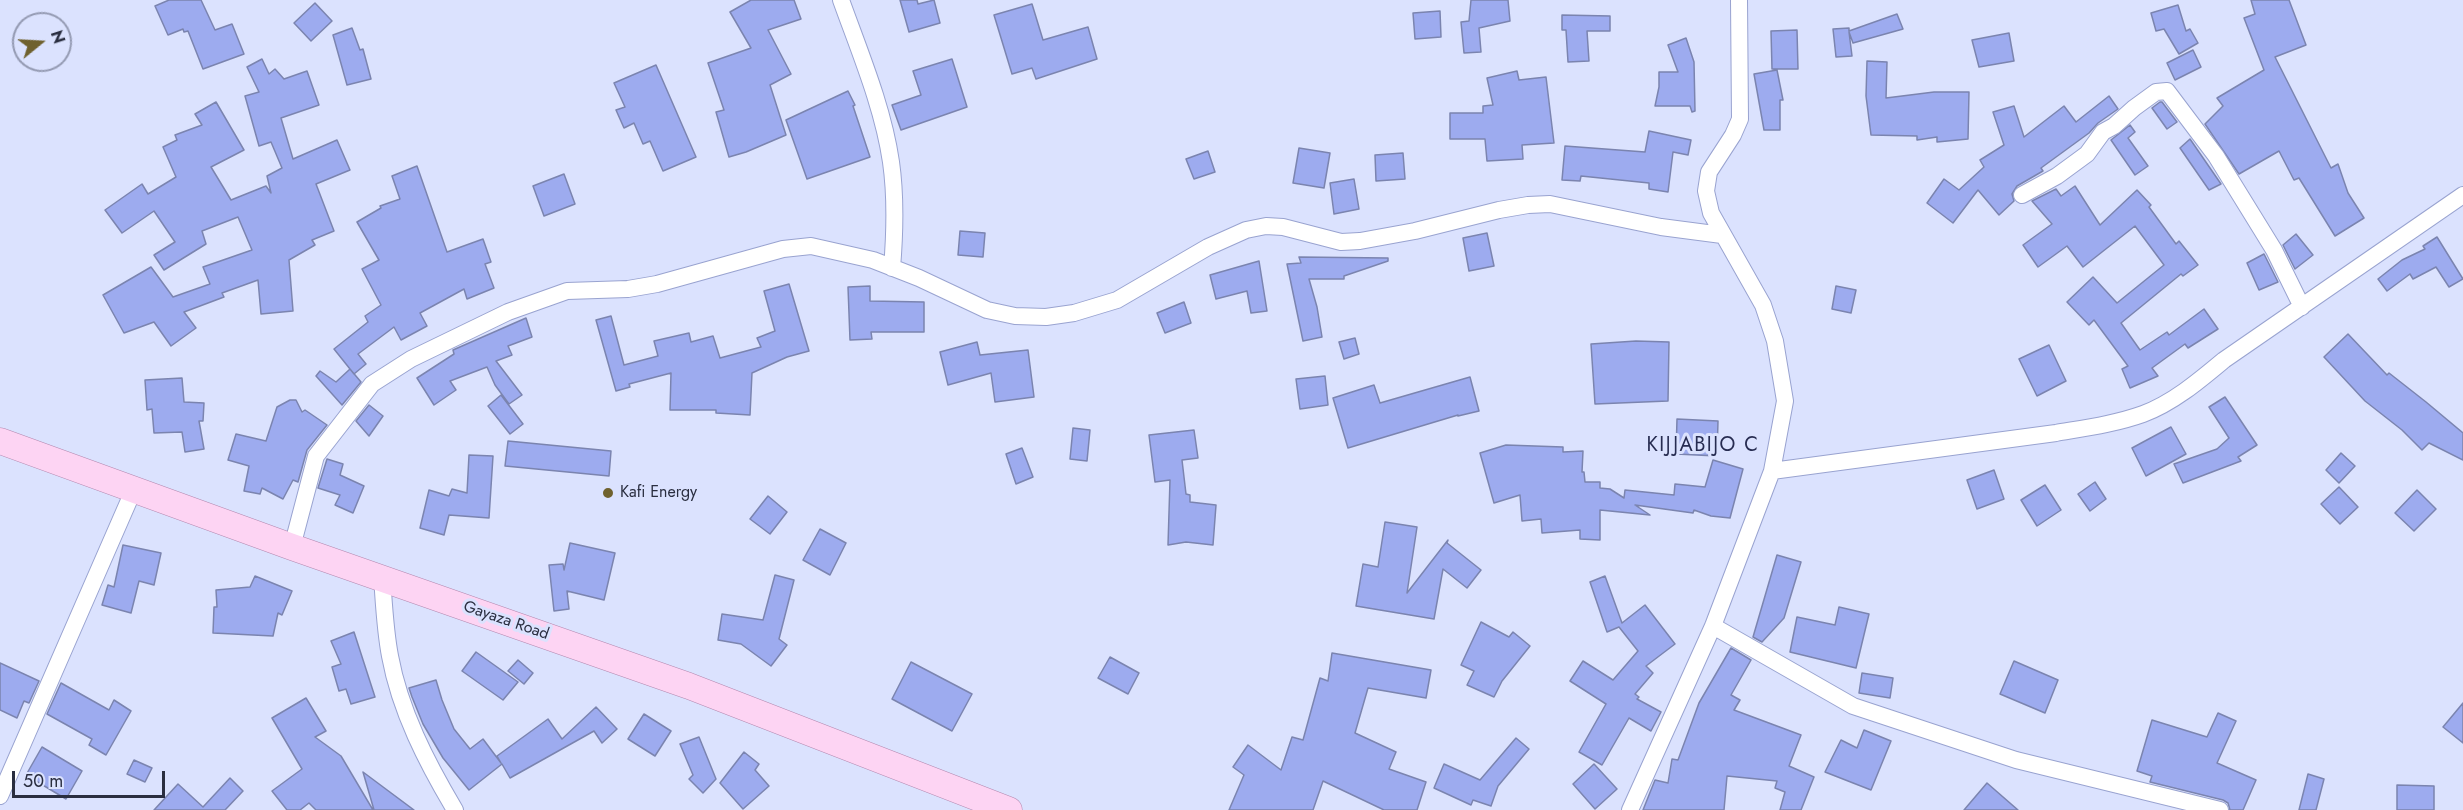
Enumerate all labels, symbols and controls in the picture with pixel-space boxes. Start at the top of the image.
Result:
north arrow [12,12,72,72]
text: N [45,27,71,47]
district label: KIJJABIJO C [1646,434,1760,458]
place label: Kafi Energy [620,483,697,503]
marker: Kafi Energy [601,486,615,500]
street label: Gayaza Road [461,597,551,645]
scale bar [15,759,168,797]
text: 50 m [23,768,63,794]

